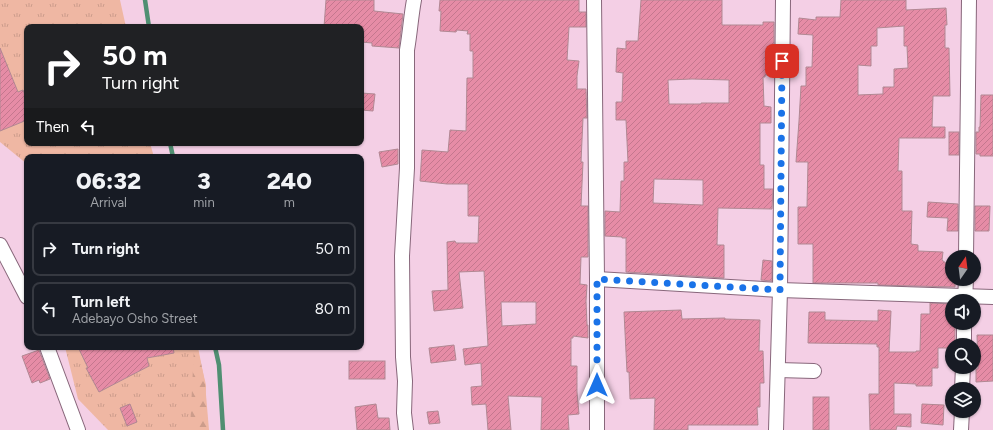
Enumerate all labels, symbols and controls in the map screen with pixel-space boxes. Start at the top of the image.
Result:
text: 50 m [102,38,168,72]
icon: right [36,40,88,92]
pin [765,44,799,78]
icon: arrive [771,50,793,72]
text: Turn right [102,72,179,94]
icon: left [77,116,99,138]
text: Then [36,118,69,136]
text: 06:32 [76,166,141,195]
text: 3 [197,166,211,195]
text: 240 [267,166,312,195]
text: Arrival [90,195,127,210]
text: min [193,195,215,210]
text: m [284,195,295,210]
icon: right [38,238,60,260]
text: Turn right [72,240,140,258]
text: 50 m [315,240,350,258]
north arrow [945,250,981,286]
map controls [945,250,981,418]
text: Turn left [72,293,130,311]
button: sound [945,294,981,330]
icon: left [38,298,60,320]
text: 80 m [315,300,350,318]
text: Adebayo Osho Street [72,311,198,326]
button: search [945,338,981,374]
position arrow [576,364,618,406]
button: layers [945,382,981,418]

